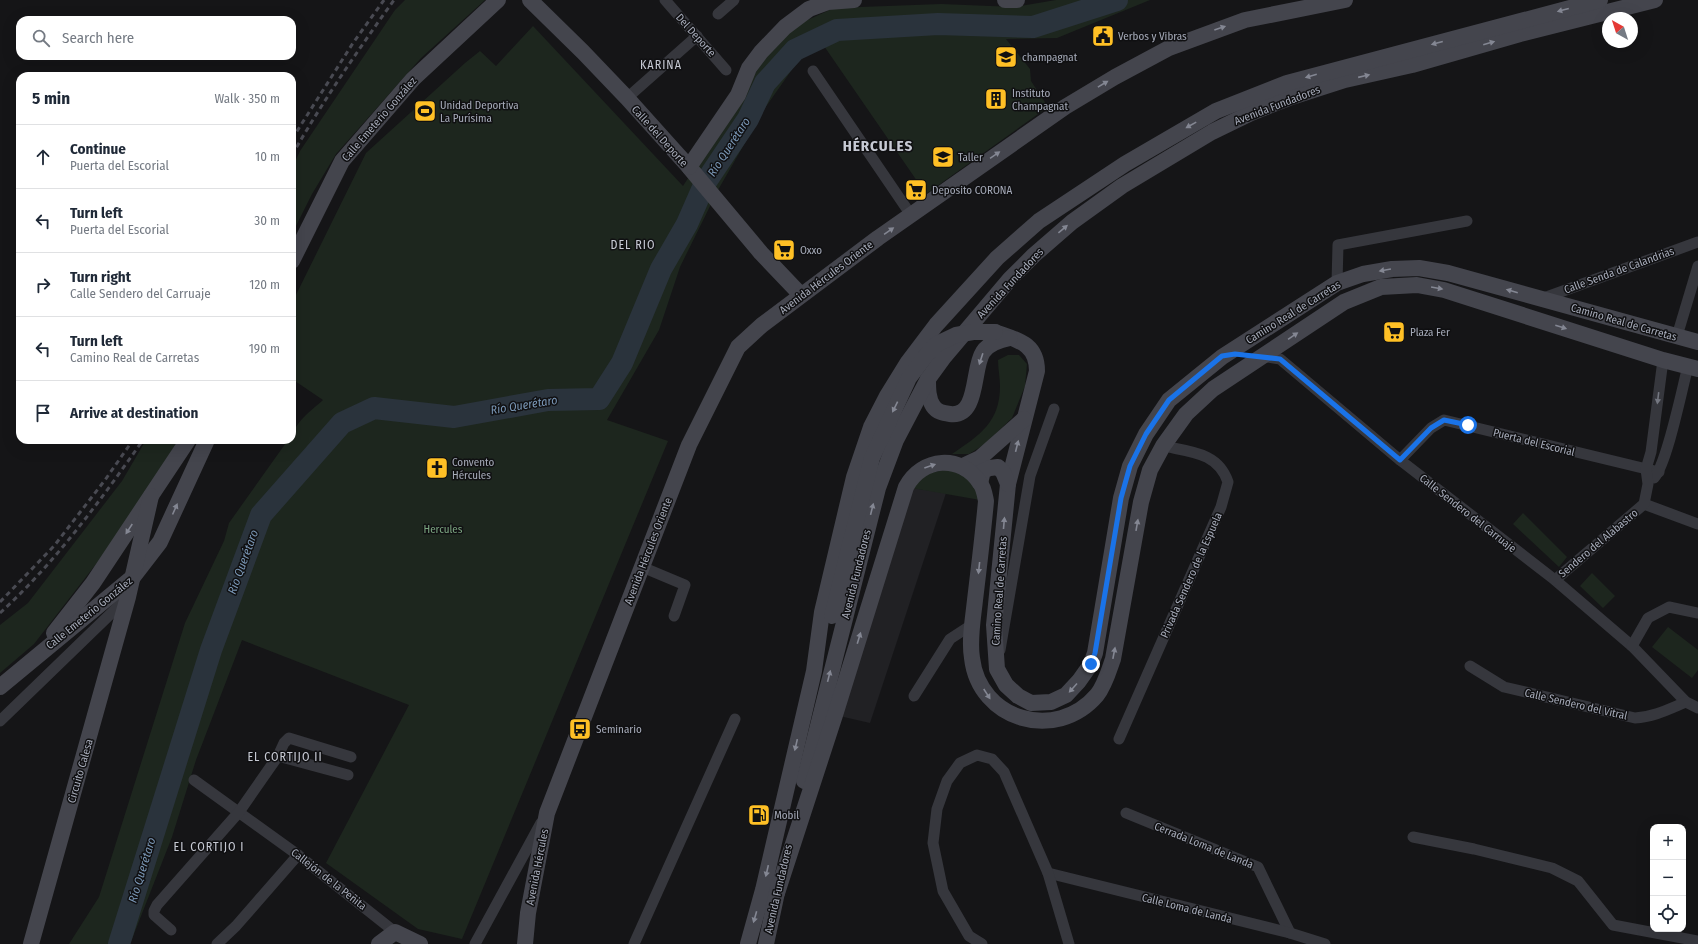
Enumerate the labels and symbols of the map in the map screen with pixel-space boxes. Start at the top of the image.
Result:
one-way arrow [1556,7,1568,13]
street label: Del Deporte [673,11,718,60]
north arrow [1602,12,1638,48]
public building icon: Verbos y Vibras [1090,23,1116,49]
one-way arrow [1215,25,1227,31]
place label: Verbos y Vibras [1118,30,1187,43]
one-way arrow [1431,40,1443,46]
one-way arrow [1484,40,1496,46]
school or university icon: champagnat [993,44,1019,70]
place label: champagnat [1022,51,1078,64]
district label: KARINA [640,58,682,72]
one-way arrow [1305,73,1317,79]
one-way arrow [1358,73,1370,79]
street label: Calle Emeterio González [339,74,420,164]
one-way arrow [1097,81,1109,88]
street label: Avenida Fundadores [1232,83,1322,128]
building icon: Instituto Champagnat [983,86,1009,112]
place label: Instituto Champagnat [1012,87,1069,113]
sports icon: Unidad Deportiva La Purísima [412,98,438,124]
place label: Unidad Deportiva La Purísima [440,99,519,125]
street label: Calle del Deporte [629,103,690,169]
water label: Río Querétaro [705,115,753,179]
one-way arrow [1185,122,1197,128]
district label: HÉRCULES [843,137,913,155]
school or university icon: Taller [930,144,956,170]
place label: Taller [958,151,983,164]
one-way arrow [989,151,1000,159]
supermarket icon: Deposito CORONA [903,177,929,203]
place label: Deposito CORONA [932,184,1012,197]
one-way arrow [1058,225,1069,234]
one-way arrow [883,227,894,235]
supermarket icon: Oxxo [771,237,797,263]
district label: DEL RIO [611,238,655,252]
street label: Avenida Hércules Oriente [777,238,876,317]
place label: Oxxo [800,244,822,257]
street label: Calle Senda de Calandrias [1562,244,1676,296]
street label: Avenida Fundadores [975,245,1046,321]
one-way arrow [1379,267,1391,273]
street label: Camino Real de Carretas [1243,278,1343,347]
one-way arrow [1431,286,1443,292]
one-way arrow [1506,287,1518,293]
street label: Camino Real de Carretas [1570,301,1678,344]
supermarket icon: Plaza Fer [1381,319,1407,345]
one-way arrow [1556,324,1568,330]
place label: Plaza Fer [1410,326,1450,339]
one-way arrow [1288,332,1298,340]
one-way arrow [977,354,983,366]
one-way arrow [1655,392,1661,404]
water label: Río Querétaro [490,393,558,417]
one-way arrow [892,402,898,413]
route start [1459,416,1477,434]
street label: Puerta del Escorial [1492,426,1576,459]
one-way arrow [1015,440,1021,452]
church icon: Convento Hércules [424,455,450,481]
place label: Convento Hércules [452,456,494,482]
one-way arrow [925,463,937,469]
street label: Calle Sendero del Carruaje [1417,472,1519,555]
street label: Avenida Hércules Oriente [622,496,675,607]
one-way arrow [172,503,178,514]
one-way arrow [870,503,876,515]
street label: Sendero del Alabastro [1556,506,1641,580]
street label: Privada Sendero de la Espuela [1158,510,1225,640]
one-way arrow [1001,517,1007,530]
one-way arrow [1134,519,1140,531]
park label: Hercules [424,523,463,536]
one-way arrow [125,524,133,534]
water label: Río Querétaro [225,528,261,596]
street label: Avenida Fundadores [839,528,874,620]
street label: Camino Real de Carretas [989,536,1010,646]
one-way arrow [976,562,982,574]
street label: Calle Emeterio González [44,574,136,652]
one-way arrow [856,632,862,644]
one-way arrow [1111,647,1117,659]
route end [1082,655,1100,673]
one-way arrow [827,670,833,682]
one-way arrow [1068,683,1077,693]
street label: Calle Sendero del Vitral [1523,686,1629,723]
one-way arrow [983,688,990,700]
bus stop icon: Seminario [567,716,593,742]
place label: Seminario [596,723,642,736]
street label: Circuito Calesa [65,738,96,805]
one-way arrow [793,739,799,751]
district label: EL CORTIJO II [247,750,323,764]
fuel station icon: Mobil [746,802,772,828]
place label: Mobil [774,809,799,822]
street label: Cerrada Loma de Landa [1152,820,1255,871]
street label: Avenida Hércules [524,828,551,906]
water label: Río Querétaro [125,836,159,904]
district label: EL CORTIJO I [174,840,244,854]
street label: Avenida Fundadores [762,843,795,935]
street label: Callejón de la Peñita [288,846,369,913]
one-way arrow [764,866,770,878]
street label: Calle Loma de Landa [1140,891,1233,926]
one-way arrow [752,911,758,923]

